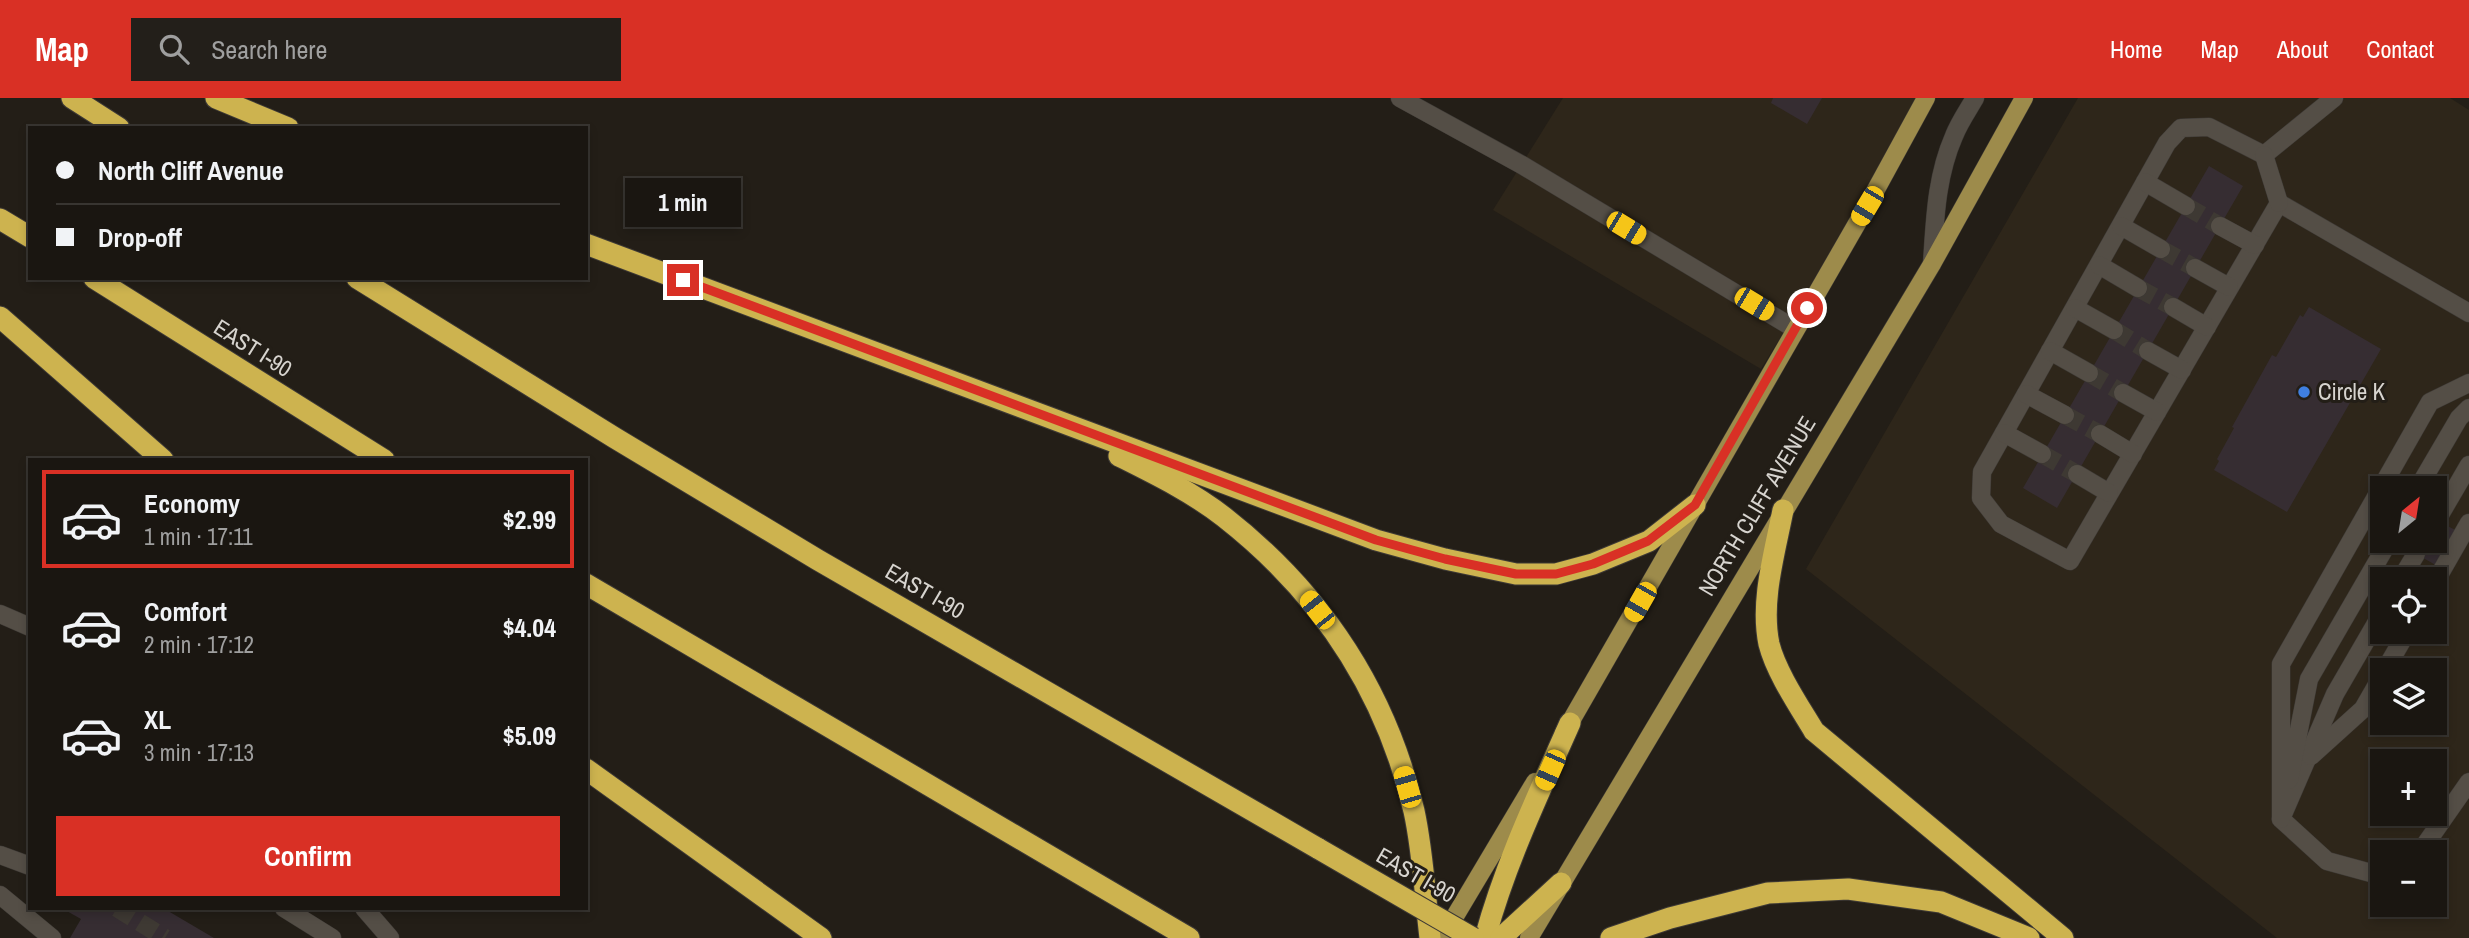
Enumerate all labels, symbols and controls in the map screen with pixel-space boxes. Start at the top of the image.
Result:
search box [131,18,621,81]
text: Map [35,27,89,71]
icon: search [155,30,193,68]
text: Search here [211,32,327,67]
text: Home [2110,33,2162,65]
text: Map [2200,33,2239,65]
text: About [2277,33,2328,65]
text: Contact [2366,33,2434,65]
text: North Cliff Avenue [98,153,284,188]
callout: 1 min [625,178,741,228]
car [1848,183,1887,229]
text: 1 min [658,187,708,218]
car [1603,208,1650,248]
text: Drop-off [98,220,182,255]
route end [667,264,699,296]
car [1731,284,1778,324]
route start [1791,292,1823,324]
street label: EAST I-90 [208,311,298,384]
place label: Circle K [2318,376,2385,407]
marker: Circle K [2296,384,2312,400]
street label: NORTH CLIFF AVENUE [1691,410,1823,601]
north arrow [2370,476,2446,553]
map controls [2370,476,2447,917]
text: Economy [144,486,240,521]
icon: car [60,488,123,551]
text: $2.99 [503,502,556,537]
text: 1 min · 17:11 [144,521,253,552]
street label: EAST I-90 [880,555,971,626]
button: locate [2370,567,2447,644]
car [1621,579,1660,625]
car [1296,587,1339,633]
text: Comfort [144,594,227,629]
icon: car [60,596,123,659]
text: $4.04 [503,610,556,645]
text: 2 min · 17:12 [144,629,254,660]
button: layers [2370,658,2447,735]
text: XL [144,702,171,737]
icon: car [60,704,123,767]
text: $5.09 [503,718,556,753]
text: 3 min · 17:13 [144,737,254,768]
car [1532,747,1569,793]
button: + [2370,749,2447,826]
car [1392,764,1423,810]
button: Confirm [56,816,560,896]
street label: EAST I-90 [1371,839,1462,910]
button: − [2370,840,2447,917]

